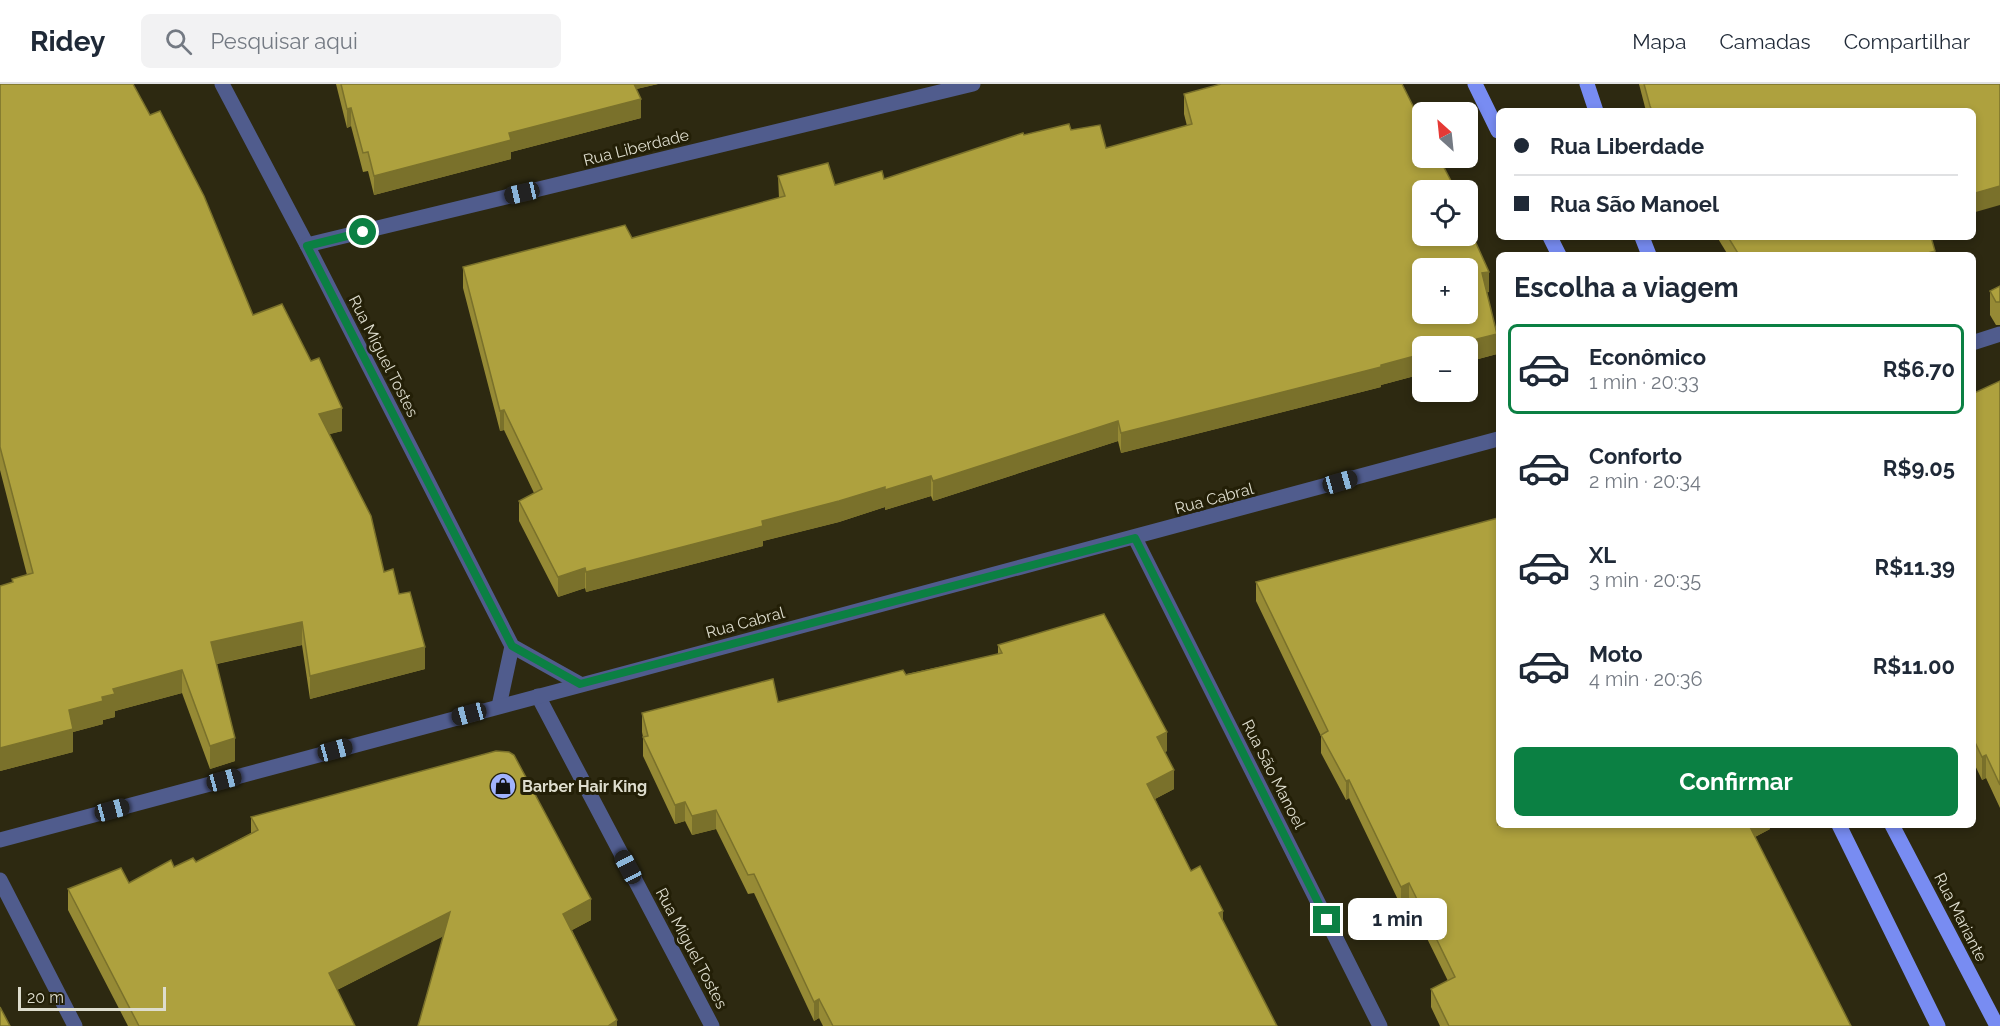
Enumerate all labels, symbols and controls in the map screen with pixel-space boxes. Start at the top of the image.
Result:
search box [141,14,561,68]
text: Ridey [30,25,105,58]
icon: search [162,25,195,58]
text: Pesquisar aqui [210,28,358,54]
text: Mapa [1632,29,1686,54]
text: Camadas [1719,29,1811,54]
text: Compartilhar [1844,29,1970,54]
north arrow [1412,102,1478,168]
map controls [1412,102,1478,402]
street label: Rua Liberdade [581,125,691,170]
text: Rua Liberdade [1550,133,1704,159]
car [502,180,542,206]
button: locate [1412,180,1478,246]
text: Rua São Manoel [1550,191,1719,217]
route start [349,218,376,245]
button: + [1412,258,1478,324]
text: Escolha a viagem [1514,272,1739,303]
street label: Rua Miguel Tostes [345,292,423,420]
button: − [1412,336,1478,402]
icon: car [1517,342,1571,396]
text: Econômico [1589,344,1706,370]
text: R$6.70 [1883,356,1955,382]
text: 1 min · 20:33 [1589,370,1699,394]
icon: car [1517,441,1571,495]
text: Conforto [1589,443,1682,469]
text: R$9.05 [1883,455,1955,481]
car [1320,468,1360,496]
text: 2 min · 20:34 [1589,469,1701,493]
street label: Rua Cabral [1173,479,1256,518]
icon: car [1517,540,1571,594]
text: XL [1589,542,1616,568]
text: R$11.39 [1875,554,1955,580]
text: 3 min · 20:35 [1589,568,1701,592]
street label: Rua Cabral [704,603,787,642]
icon: car [1517,639,1571,693]
text: Moto [1589,641,1643,667]
text: R$11.00 [1873,653,1955,679]
text: 4 min · 20:36 [1589,667,1703,691]
car [449,701,489,727]
street label: Rua São Manoel [1238,716,1310,833]
car [315,737,355,763]
button: Confirmar [1514,747,1958,816]
car [204,767,244,793]
shop icon: Barber Hair King [488,771,518,801]
place label: Barber Hair King [522,777,647,796]
car [92,797,132,823]
car [612,847,644,887]
street label: Rua Mariante [1930,870,1991,965]
street label: Rua Miguel Tostes [652,885,732,1012]
callout: 1 min [1348,899,1447,941]
route end [1313,906,1340,933]
text: 1 min [1372,907,1423,931]
scale bar [18,984,166,1012]
text: 20 m [27,988,64,1007]

